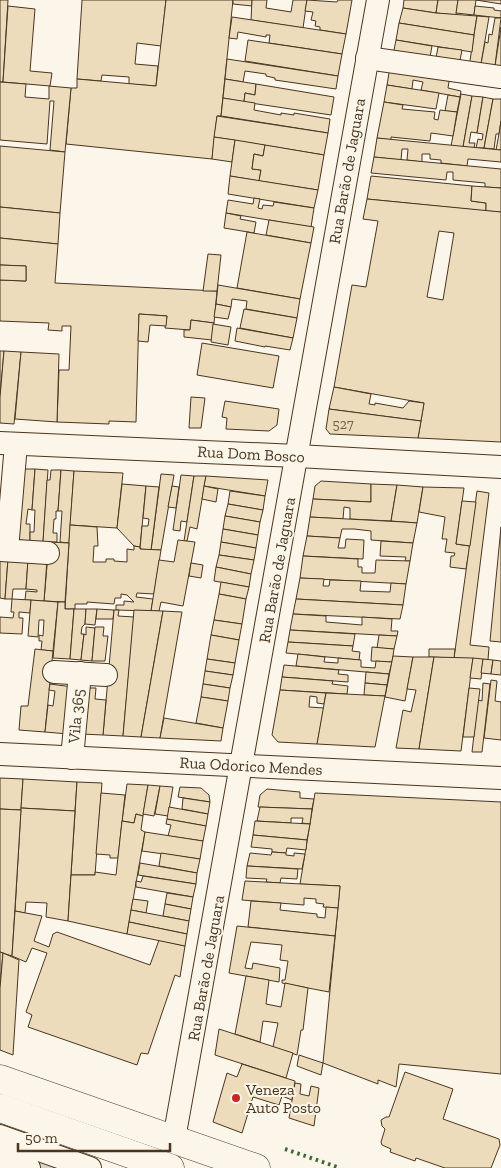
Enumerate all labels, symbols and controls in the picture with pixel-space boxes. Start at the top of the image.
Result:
street label: Rua Barão de Jaguara [325,96,369,246]
house number: 527 [333,416,354,433]
street label: Rua Dom Bosco [197,442,305,466]
street label: Rua Barão de Jaguara [255,495,299,645]
street label: Vila 365 [64,688,88,745]
street label: Rua Odorico Mendes [179,753,323,779]
street label: Rua Barão de Jaguara [184,893,228,1043]
place label: Veneza Auto Posto [245,1080,321,1117]
marker: Veneza Auto Posto [230,1092,242,1104]
scale bar [18,1120,170,1152]
text: 50 m [25,1129,58,1147]

